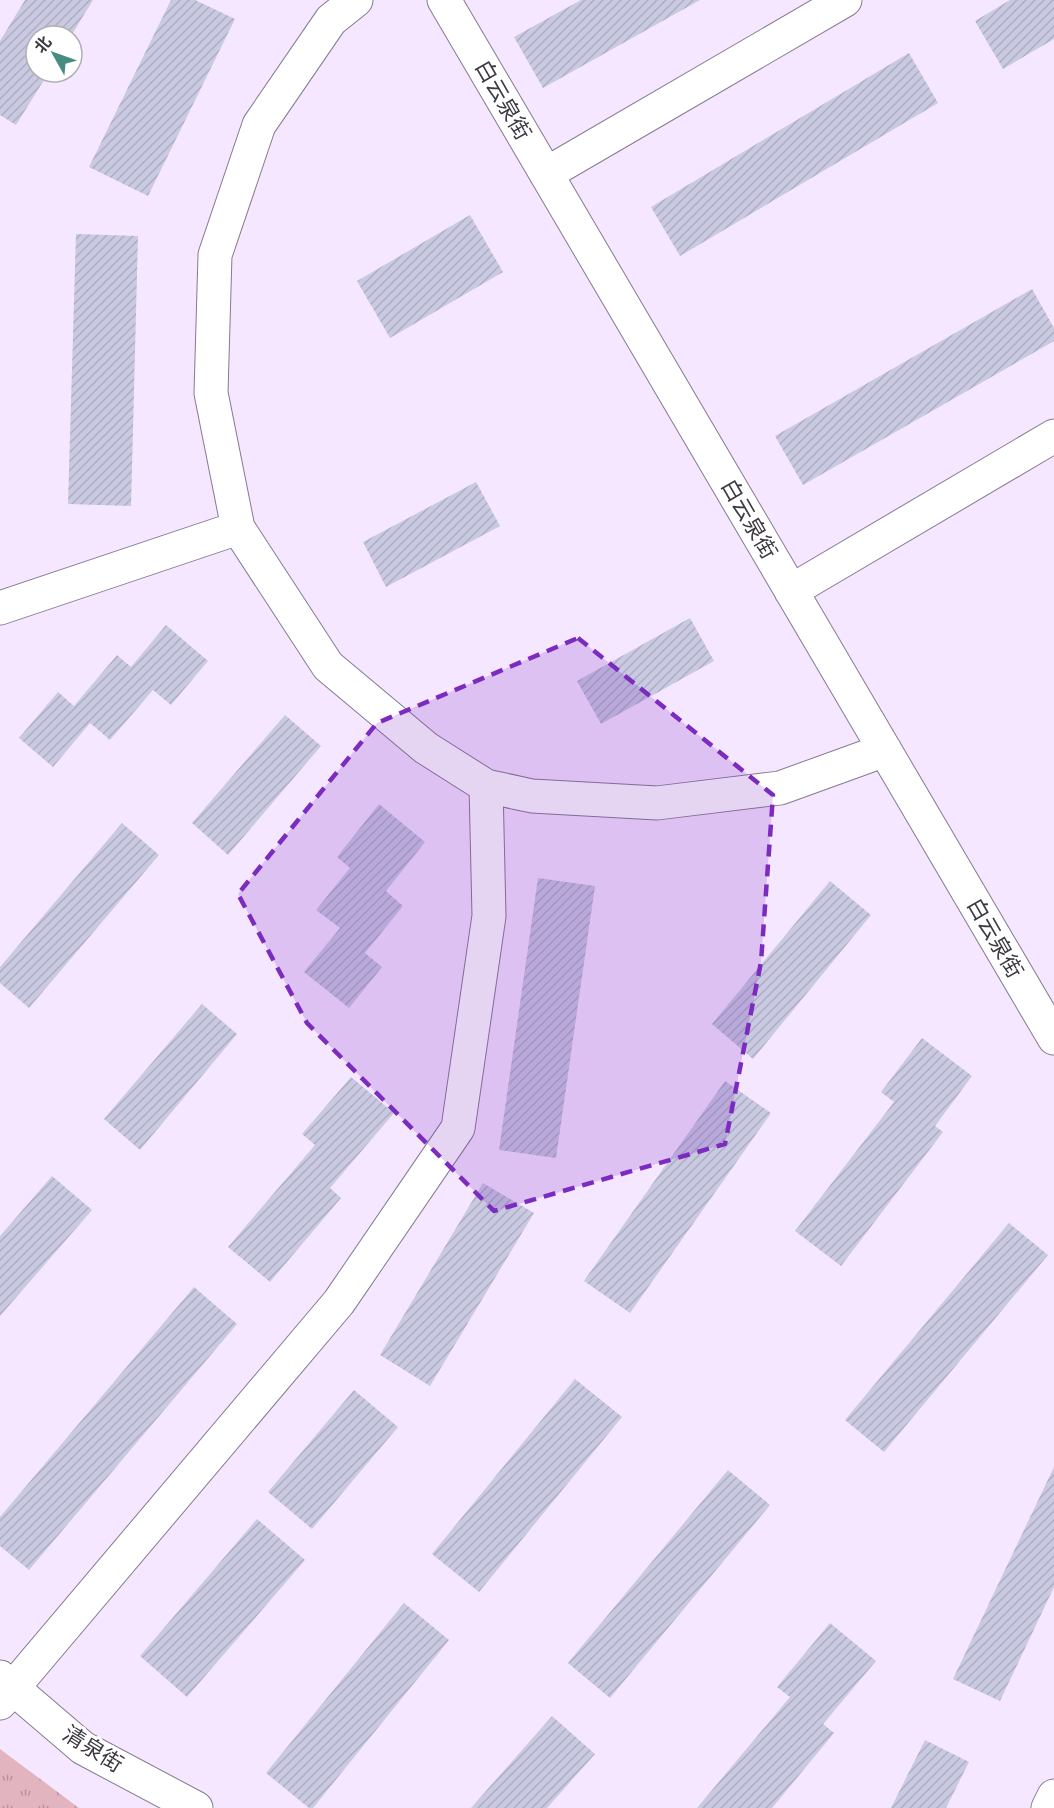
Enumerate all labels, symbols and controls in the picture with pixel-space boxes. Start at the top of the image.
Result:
north arrow [24,24,84,84]
text: 北 [30,32,55,57]
street label: 白云泉街 [469,55,537,145]
street label: 白云泉街 [715,474,783,564]
street label: 白云泉街 [961,893,1029,983]
street label: 清泉街 [58,1720,128,1778]

